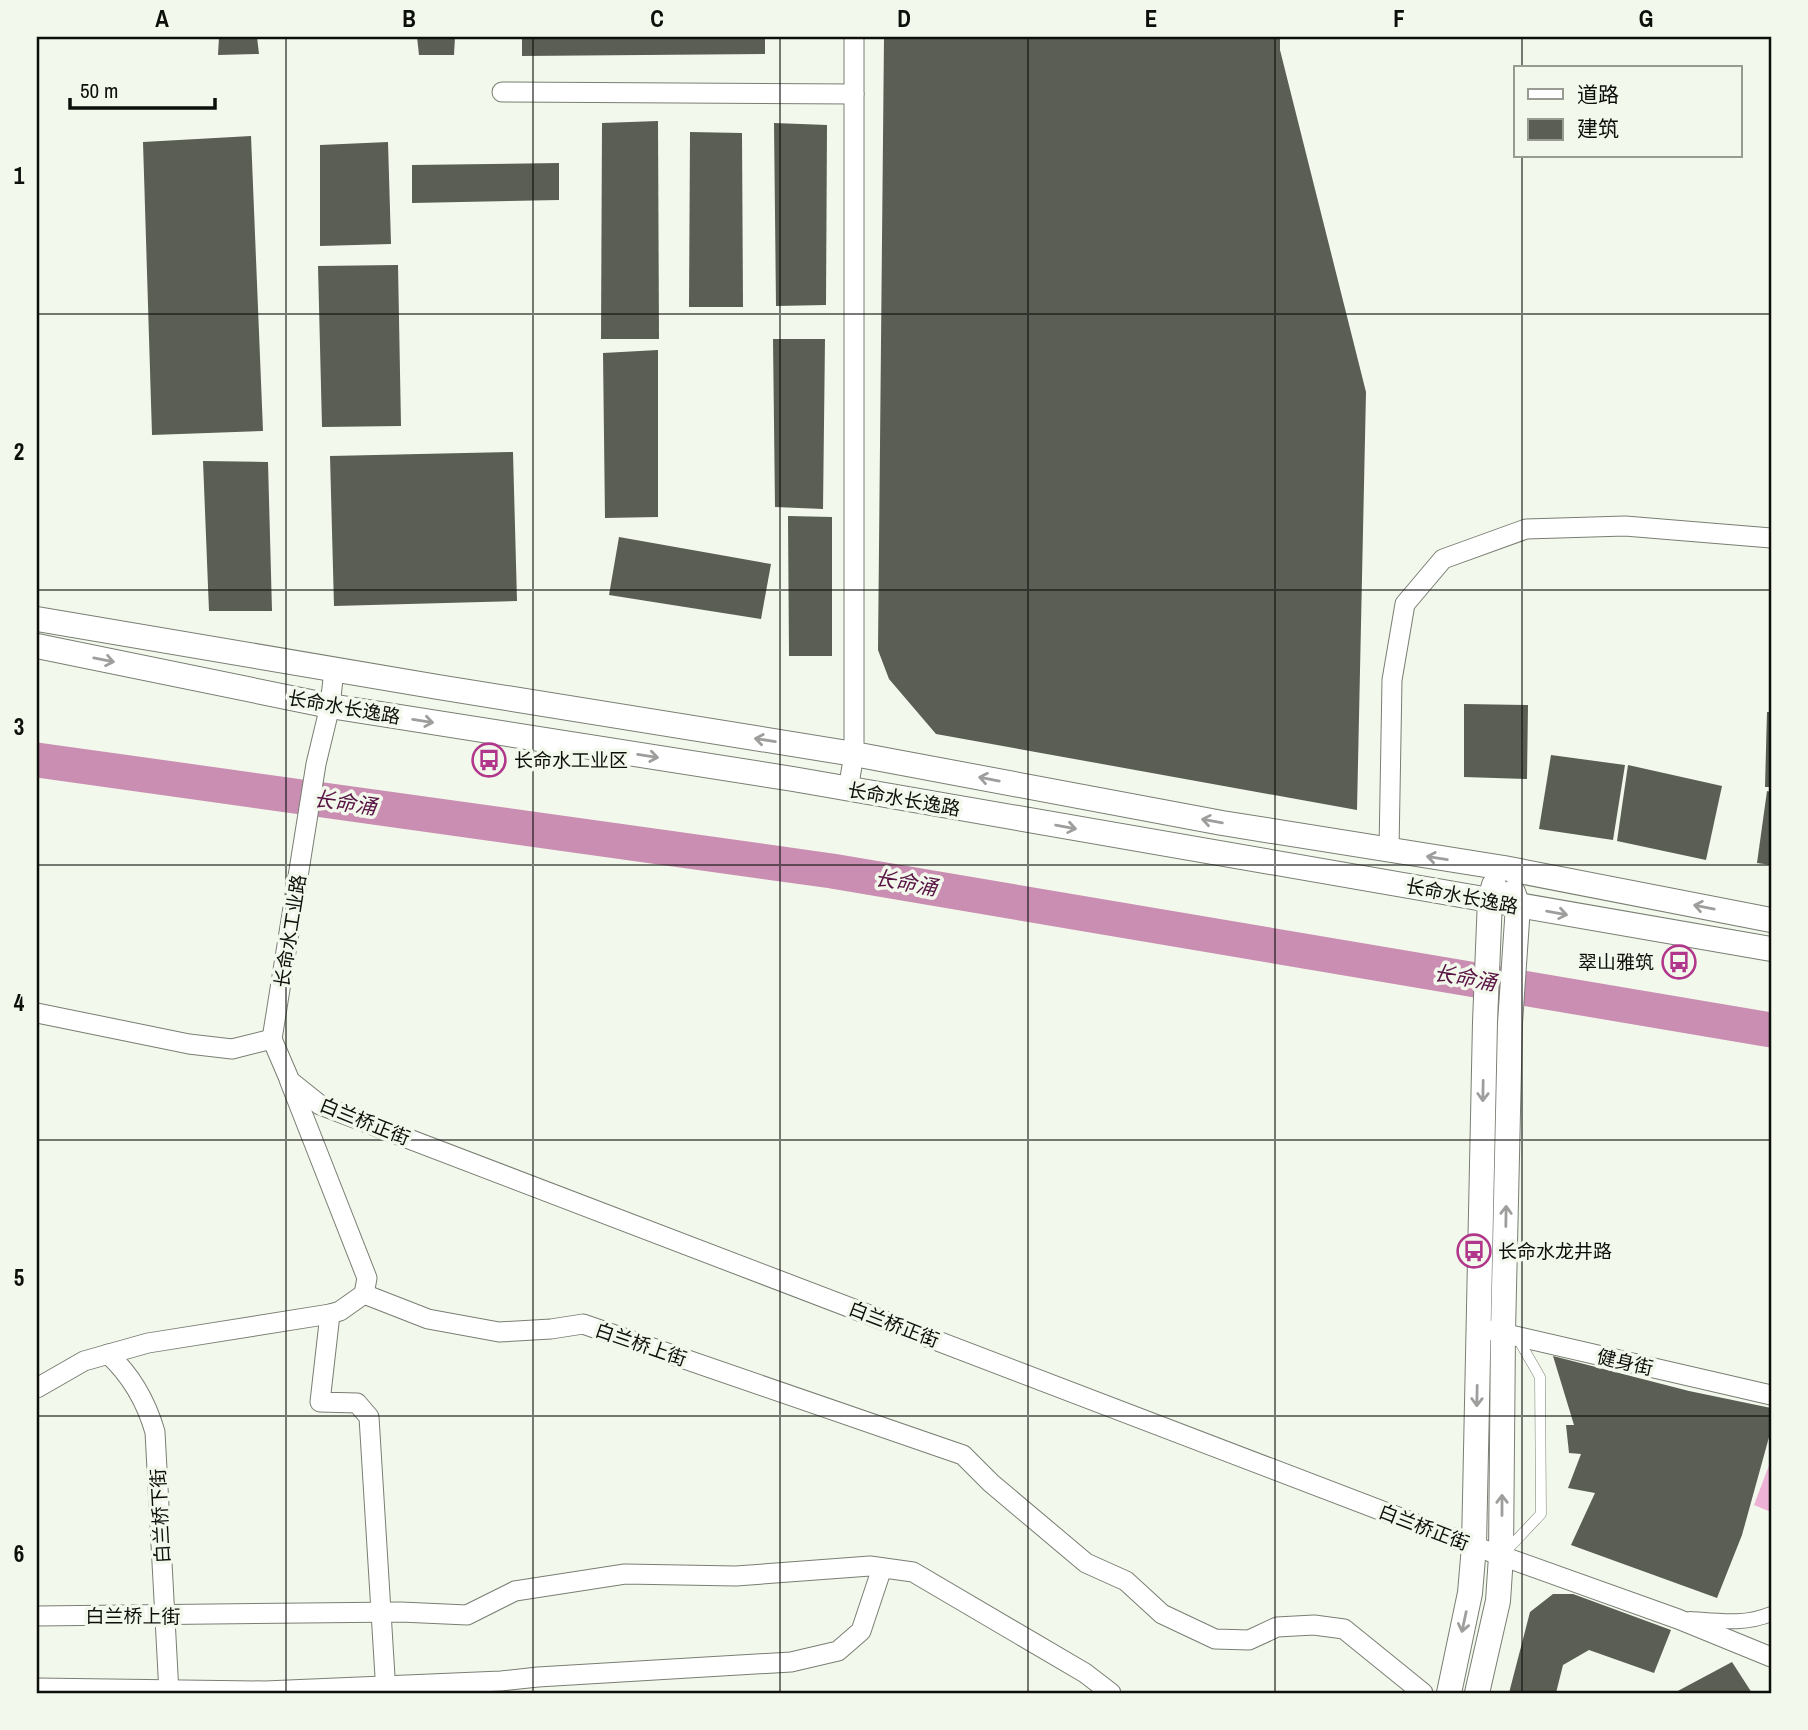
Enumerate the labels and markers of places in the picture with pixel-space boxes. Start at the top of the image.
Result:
bus stop icon: 长命水工业区 [470,741,508,779]
place label: 长命水工业区 [514,747,628,773]
bus stop icon: 翠山雅筑 [1660,943,1698,981]
place label: 翠山雅筑 [1578,949,1654,975]
bus stop icon: 长命水龙井路 [1455,1232,1493,1270]
place label: 长命水龙井路 [1498,1238,1612,1264]

